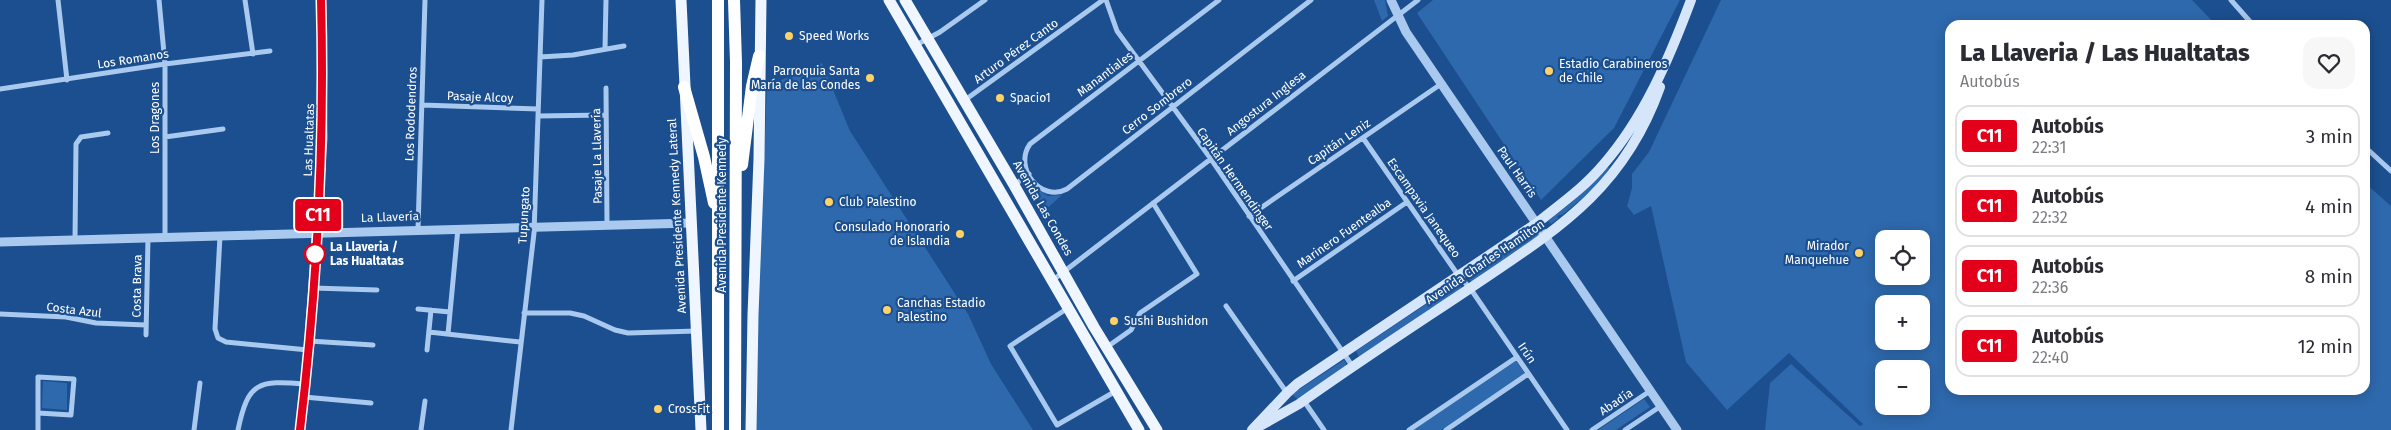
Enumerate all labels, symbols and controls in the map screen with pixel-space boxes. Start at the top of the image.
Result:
street label: Arturo Pérez Canto [971,16,1061,86]
place label: Speed Works [799,29,870,43]
marker: Speed Works [783,30,795,42]
button: heart [2303,37,2355,89]
text: La Llaveria / Las Hualtatas [1960,39,2250,67]
street label: Los Romanos [96,46,170,72]
street label: Manantiales [1074,48,1136,100]
place label: Estadio Carabineros de Chile [1559,57,1668,85]
place label: Parroquia Santa María de las Condes [751,64,860,92]
marker: Estadio Carabineros de Chile [1543,65,1555,77]
street label: Los Rododendros [402,66,420,161]
street label: Angostura Inglesa [1224,68,1308,138]
marker: Parroquia Santa María de las Condes [864,72,876,84]
text: Autobús [1960,72,2020,91]
street label: Cerro Sombrero [1119,74,1195,138]
street label: Los Dragones [148,82,162,154]
street label: Pasaje Alcoy [447,89,514,105]
place label: Spacio1 [1010,91,1051,105]
marker: Spacio1 [994,92,1006,104]
street label: Las Hualtatas [301,103,317,177]
street label: Pasaje La Llavería [589,108,605,204]
text: Autobús [2032,115,2104,138]
street label: Capitán Leniz [1305,116,1373,168]
street label: Avenida Presidente Kennedy Lateral [665,118,689,314]
street label: Capitán Hermendinger [1194,125,1276,234]
text: C11 [1977,125,2002,147]
text: 3 min [2306,125,2353,148]
street label: Avenida Presidente Kennedy [715,137,729,292]
text: 22:31 [2032,138,2066,157]
street label: Paul Harris [1494,144,1540,201]
street label: Escampavia Janequeo [1384,156,1464,260]
street label: Avenida Las Condes [1010,158,1076,258]
text: Autobús [2032,185,2104,208]
street label: Tupungato [516,186,532,244]
place label: Club Palestino [839,195,917,209]
street label: Marinero Fuentealba [1294,195,1394,271]
text: C11 [1977,195,2002,217]
text: 4 min [2305,195,2353,218]
marker: Club Palestino [823,196,835,208]
line badge: C11 [289,199,347,231]
text: C11 [305,204,331,226]
text: 22:32 [2032,208,2068,227]
street label: La Llavería [361,209,419,225]
street label: Avenida Charles Hamilton [1423,217,1547,307]
place label: Consulado Honorario de Islandia [835,220,950,248]
marker: Consulado Honorario de Islandia [954,228,966,240]
map controls [1875,230,1930,415]
button: locate [1875,230,1930,285]
place label: Mirador Manquehue [1785,239,1849,267]
place label: La Llaveria / Las Hualtatas [330,240,404,268]
marker: La Llaveria / Las Hualtatas [304,243,326,265]
marker: Mirador Manquehue [1853,247,1865,259]
street label: Costa Brava [129,254,145,318]
text: Autobús [2032,255,2104,278]
text: C11 [1977,265,2002,287]
text: 8 min [2305,265,2353,288]
text: 22:36 [2032,278,2068,297]
button: + [1875,295,1930,350]
place label: Canchas Estadio Palestino [897,296,985,324]
street label: Costa Azul [46,300,103,320]
marker: Canchas Estadio Palestino [881,304,893,316]
place label: Sushi Bushidon [1124,314,1208,328]
marker: Sushi Bushidon [1108,315,1120,327]
text: Autobús [2032,325,2104,348]
text: C11 [1977,335,2002,357]
text: 12 min [2298,335,2353,358]
street label: Irún [1515,340,1539,366]
text: 22:40 [2032,348,2069,367]
button: − [1875,360,1930,415]
street label: Abadía [1596,386,1636,418]
place label: CrossFit [668,402,711,416]
marker: CrossFit [652,403,664,415]

